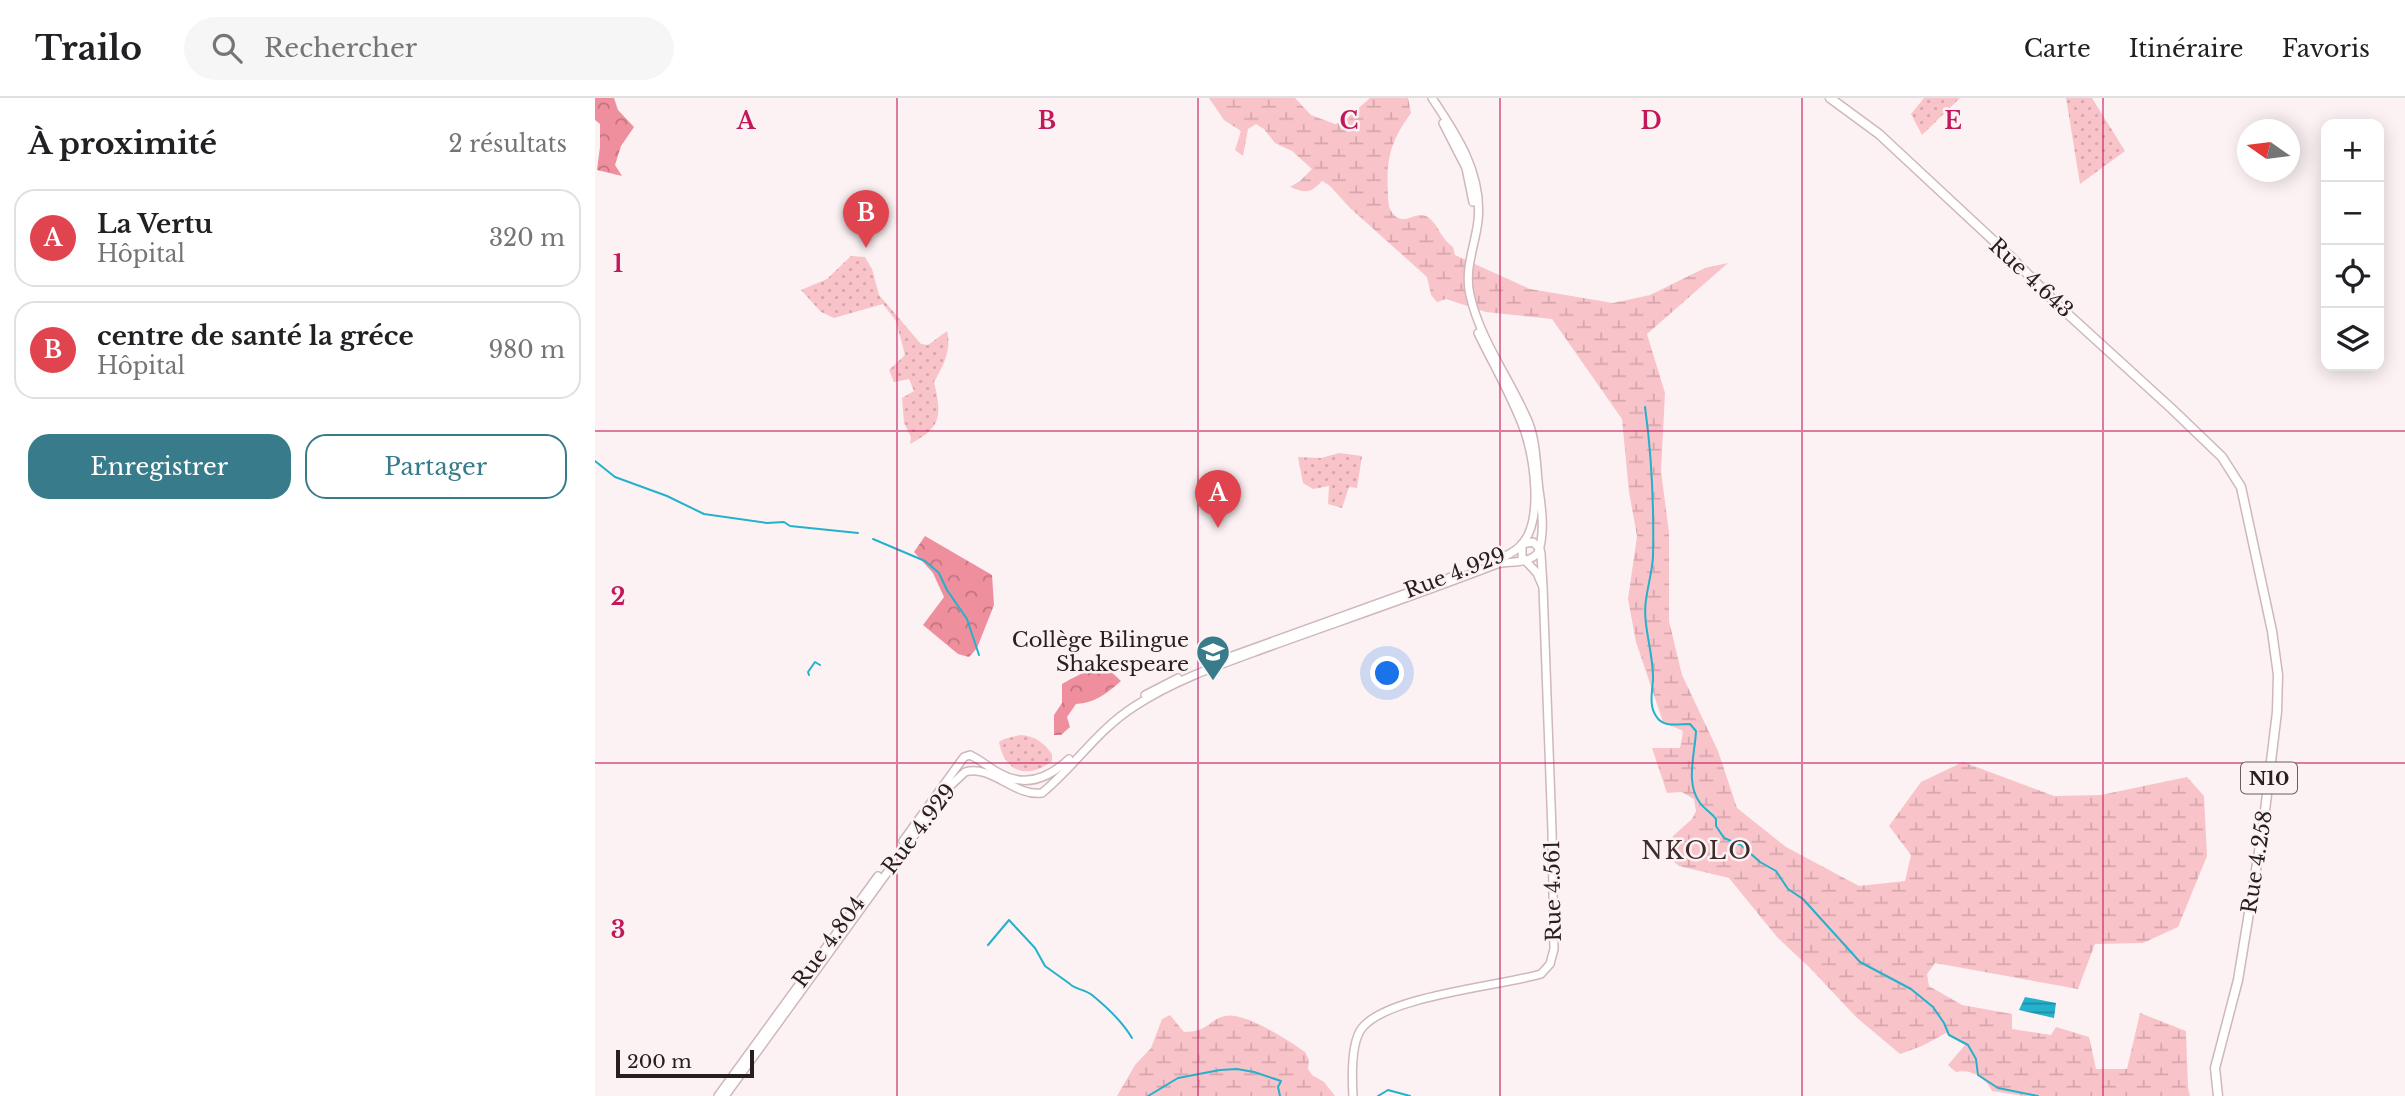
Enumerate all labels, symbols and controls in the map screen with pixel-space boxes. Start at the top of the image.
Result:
search box [184,17,674,80]
text: Trailo [35,28,142,69]
icon: search [208,29,246,67]
text: Rechercher [264,32,417,64]
text: Carte [2024,34,2091,63]
text: Itinéraire [2129,34,2244,63]
text: Favoris [2282,34,2370,63]
text: A [736,107,757,135]
text: B [1038,107,1056,135]
text: C [1340,107,1358,135]
text: D [1640,107,1662,135]
text: E [1944,107,1962,135]
north arrow [2237,119,2300,182]
map controls [2321,119,2384,371]
button: + [2321,119,2384,182]
text: À proximité [28,125,217,162]
text: 2 résultats [448,130,567,158]
button: − [2321,182,2384,245]
pin: B [843,190,889,248]
text: La Vertu [97,208,213,240]
text: A [44,224,62,252]
text: 320 m [489,224,565,252]
street label: Rue 4.643 [1984,233,2078,323]
text: Hôpital [97,240,185,268]
button: locate [2321,245,2384,308]
text: 1 [613,250,623,278]
button: layers [2321,308,2384,371]
text: centre de santé la gréce [97,320,414,352]
text: B [44,336,62,364]
text: 980 m [489,336,565,364]
text: Hôpital [97,352,185,380]
button: Enregistrer [28,434,291,499]
button: Partager [305,434,567,499]
pin: A [1195,470,1241,528]
street label: Rue 4.929 [1401,542,1509,604]
text: 2 [611,583,625,611]
place label: Collège Bilingue Shakespeare [1012,627,1189,677]
school or university icon: Collège Bilingue Shakespeare [1194,633,1232,682]
your location [1370,656,1404,690]
road number: N10 [2241,762,2297,793]
street label: Rue 4.929 [877,779,961,879]
street label: Rue 4.258 [2236,809,2278,915]
district label: NKOLO [1641,836,1753,865]
street label: Rue 4.561 [1539,840,1567,942]
street label: Rue 4.804 [787,891,871,993]
text: 3 [611,916,625,944]
scale bar [616,1047,754,1079]
text: 200 m [627,1050,692,1073]

